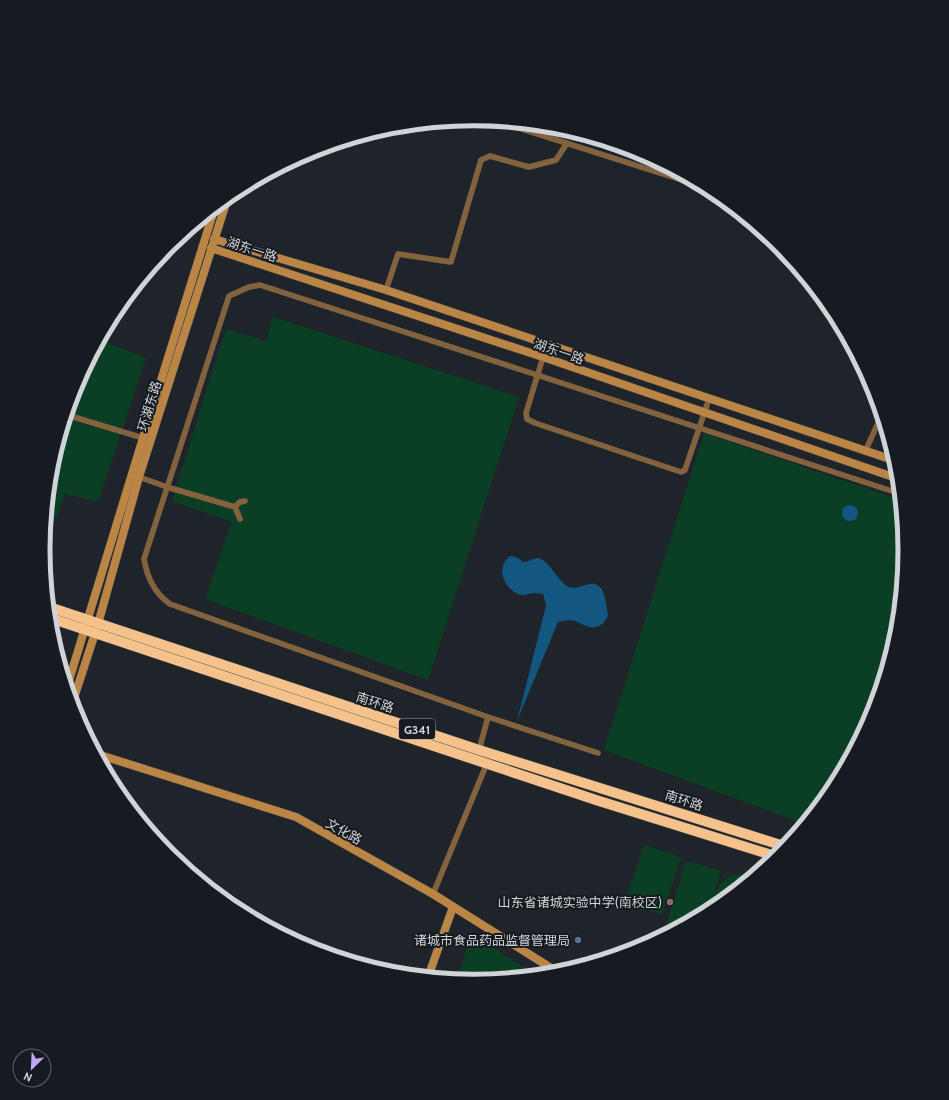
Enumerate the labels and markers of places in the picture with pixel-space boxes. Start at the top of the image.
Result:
place label: 山东省诸城实验中学(南校区) [498,894,662,910]
marker: 山东省诸城实验中学(南校区) [665,897,675,907]
place label: 诸城市食品药品监督管理局 [414,932,570,948]
marker: 诸城市食品药品监督管理局 [573,935,583,945]

